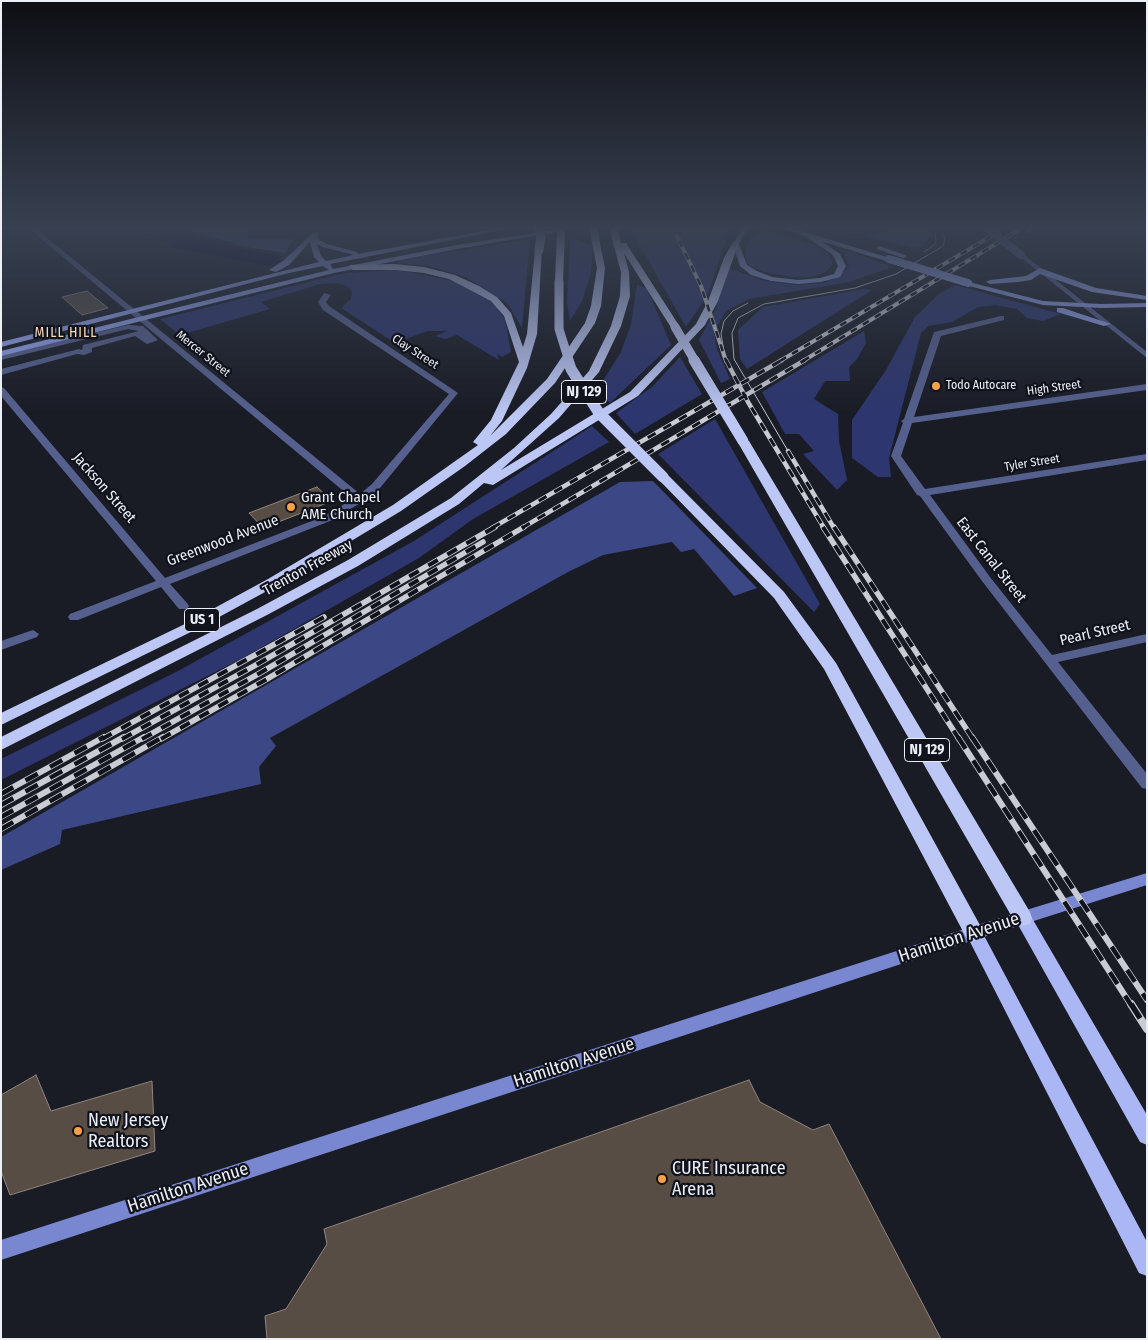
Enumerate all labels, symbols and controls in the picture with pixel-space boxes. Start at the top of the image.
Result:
district label: MILL HILL [33,325,99,341]
street label: Mercer Street [173,328,233,380]
street label: Clay Street [389,332,441,372]
street label: High Street [1026,377,1082,399]
place label: Todo Autocare [946,379,1016,393]
marker: Todo Autocare [930,380,942,392]
road number: NJ 129 [562,381,606,404]
street label: Jackson Street [69,449,139,527]
street label: Tyler Street [1003,452,1061,474]
place label: Grant Chapel AME Church [301,489,380,524]
marker: Grant Chapel AME Church [285,501,297,513]
street label: Greenwood Avenue [165,511,281,571]
street label: East Canal Street [952,514,1030,606]
street label: Trenton Freeway [260,536,356,600]
road number: US 1 [184,608,220,632]
street label: Pearl Street [1058,616,1132,650]
road number: NJ 129 [904,738,950,762]
street label: Hamilton Avenue [896,908,1022,968]
street label: Hamilton Avenue [511,1033,637,1093]
place label: New Jersey Realtors [88,1110,168,1152]
marker: New Jersey Realtors [72,1125,84,1137]
street label: Hamilton Avenue [125,1158,251,1218]
place label: CURE Insurance Arena [672,1158,786,1200]
marker: CURE Insurance Arena [656,1173,668,1185]

